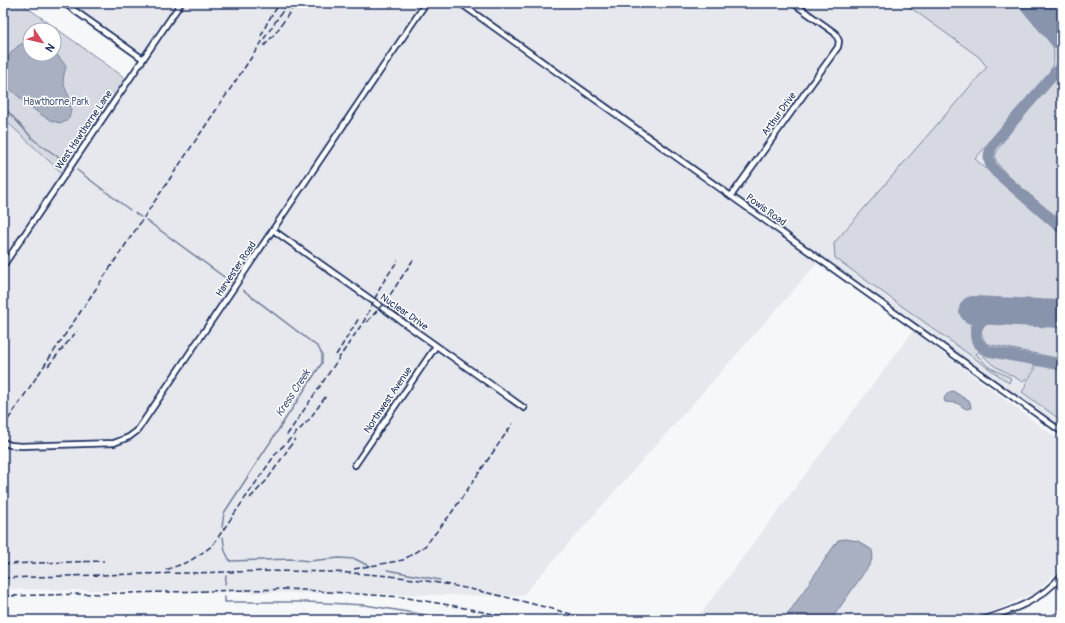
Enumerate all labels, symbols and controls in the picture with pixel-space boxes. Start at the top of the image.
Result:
north arrow [22,22,62,62]
text: N [42,41,57,55]
street label: West Hawthorne Lane [53,88,115,172]
street label: Arthur Drive [759,90,799,138]
park label: Hawthorne Park [23,96,90,108]
street label: Powis Road [744,191,788,229]
street label: Harvester Road [213,239,259,299]
street label: Nuclear Drive [378,291,430,333]
street label: Northwest Avenue [361,364,415,435]
water label: Kress Creek [273,366,314,419]

